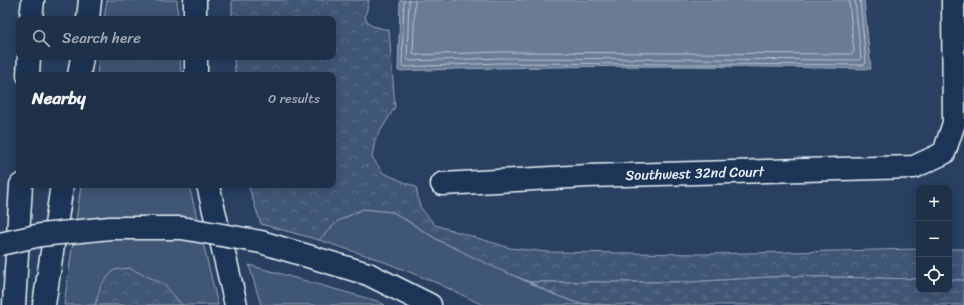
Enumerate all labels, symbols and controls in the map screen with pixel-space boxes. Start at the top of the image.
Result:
search box [16,16,336,60]
text: Search here [62,25,141,51]
icon: search [30,27,52,49]
text: Nearby [32,83,86,113]
text: 0 results [268,87,320,110]
street label: Southwest 32nd Court [625,159,766,188]
map controls [916,185,952,293]
button: + [916,185,952,221]
button: − [916,221,952,257]
button: locate [916,257,952,293]

